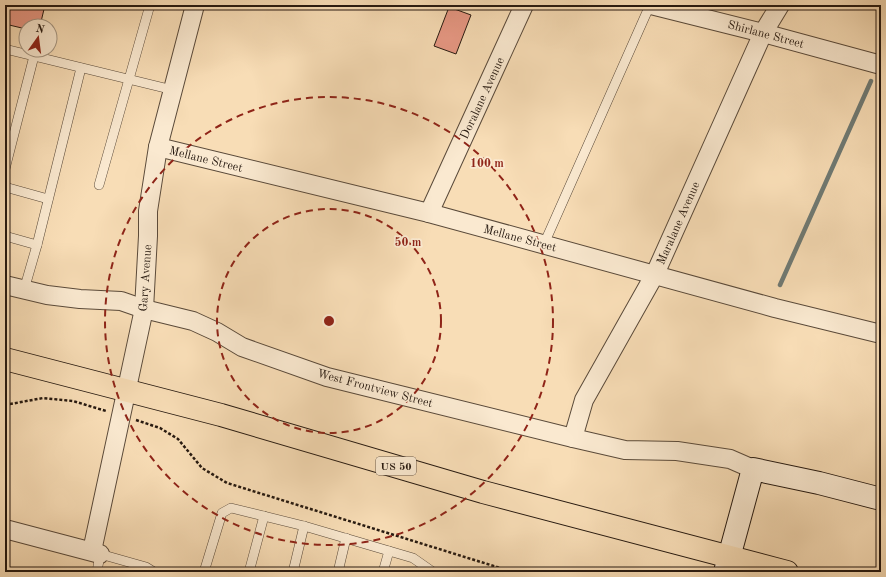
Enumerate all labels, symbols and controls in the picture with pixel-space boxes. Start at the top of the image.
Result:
north arrow [18,18,58,58]
street label: Shirlane Street [726,19,805,51]
text: N [35,23,46,36]
street label: Doralane Avenue [459,55,507,141]
street label: Mellane Street [168,145,244,175]
text: 100 m [470,158,504,170]
street label: Maralane Avenue [655,180,703,267]
street label: Mellane Street [482,223,558,254]
text: 50 m [395,236,422,249]
street label: Gary Avenue [138,244,154,312]
centre of rings [322,314,336,328]
street label: West Frontview Street [316,368,434,410]
road number: US 50 [376,457,416,475]

